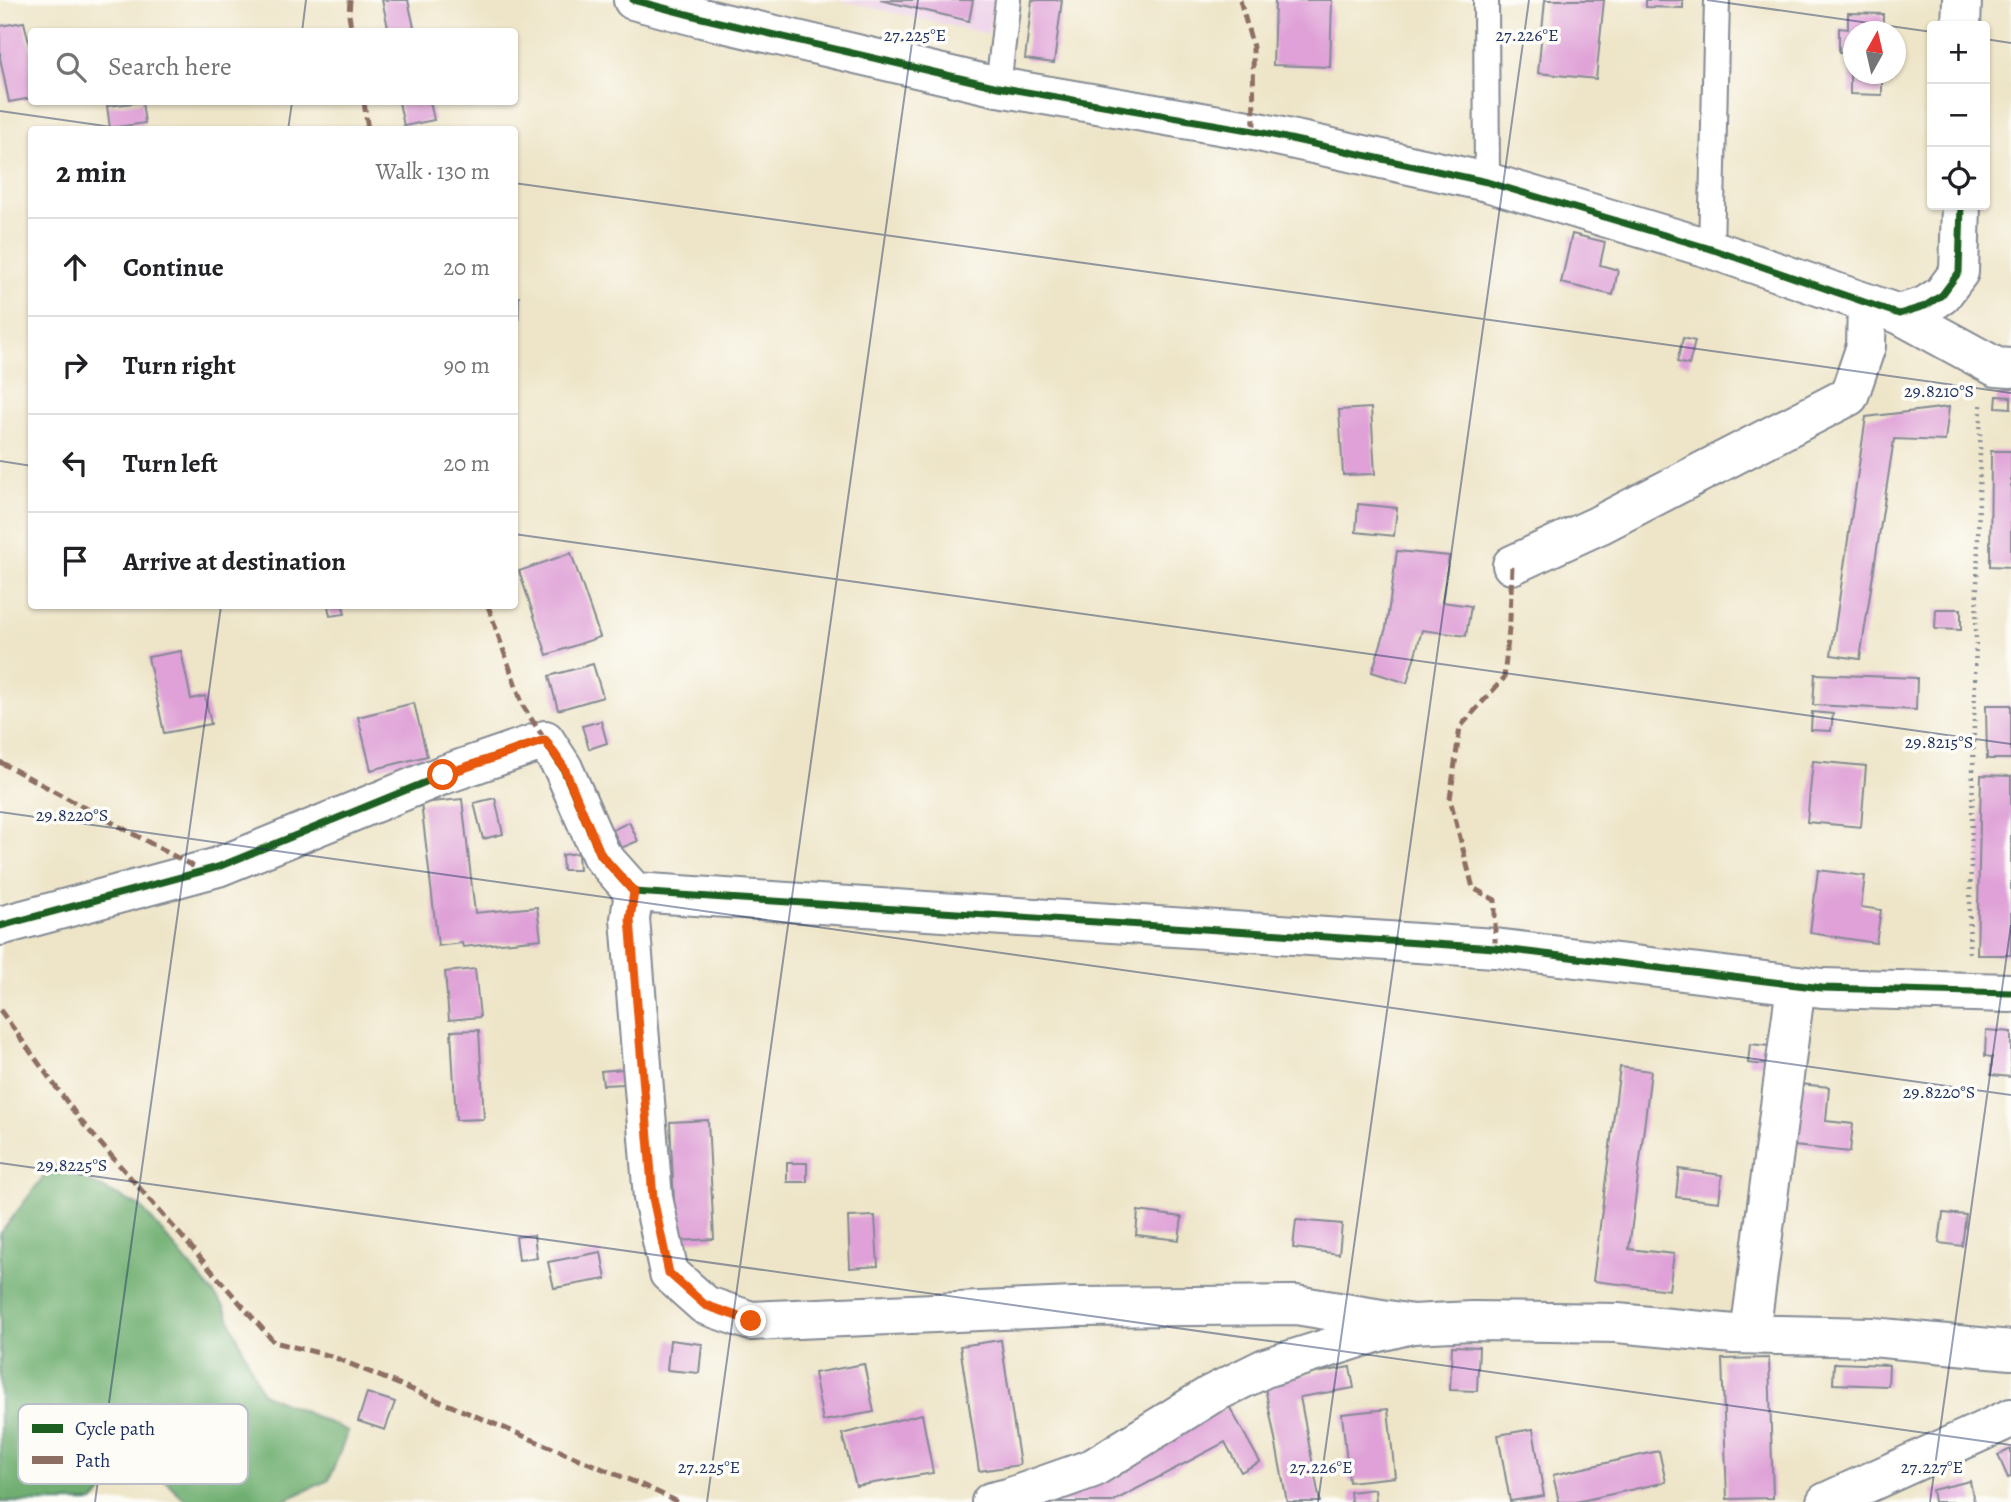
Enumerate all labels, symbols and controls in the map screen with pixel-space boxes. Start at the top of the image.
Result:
north arrow [1843,21,1906,84]
map controls [1927,21,1990,210]
button: + [1927,21,1990,84]
text: 27.225°E [884,23,946,47]
text: 27.226°E [1495,23,1559,47]
search box [28,28,518,105]
icon: search [52,48,90,86]
text: Search here [108,49,232,84]
button: − [1927,84,1990,147]
button: locate [1927,147,1990,210]
text: 2 min [56,152,126,192]
text: Walk · 130 m [376,156,490,187]
icon: ahead [56,248,94,286]
text: Continue [123,250,224,285]
text: 20 m [443,252,490,283]
icon: right [56,346,94,384]
text: Turn right [123,348,236,383]
text: 90 m [444,350,490,381]
text: 29.8210°S [1904,379,1974,403]
icon: left [56,444,94,482]
text: Turn left [123,446,218,481]
text: 20 m [443,448,490,479]
icon: arrive [56,542,94,580]
text: Arrive at destination [123,544,346,579]
text: 29.8215°S [1905,730,1973,754]
route start [427,759,458,790]
text: 29.8220°S [36,803,108,827]
text: 29.8220°S [1903,1080,1975,1104]
text: 29.8225°S [37,1153,107,1177]
route end [735,1305,766,1336]
legend [18,1404,248,1484]
text: Cycle path [75,1416,155,1442]
text: Path [75,1448,110,1474]
text: 27.225°E [678,1455,740,1479]
text: 27.226°E [1289,1455,1353,1479]
text: 27.227°E [1901,1455,1963,1479]

